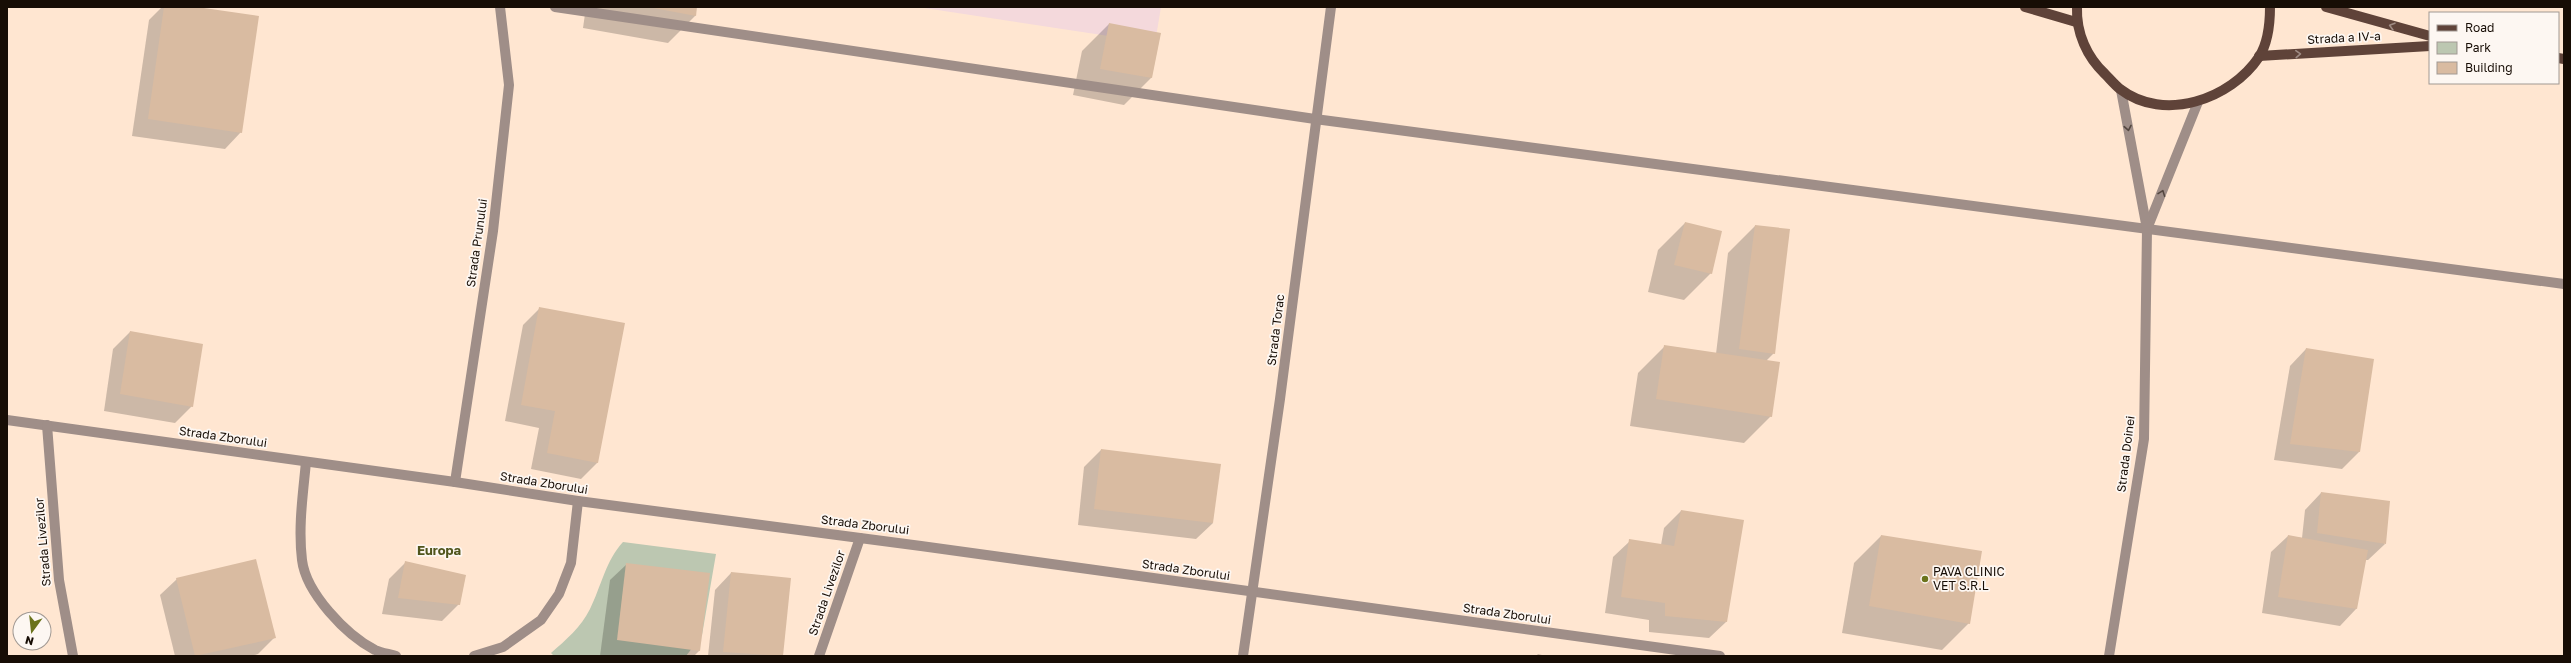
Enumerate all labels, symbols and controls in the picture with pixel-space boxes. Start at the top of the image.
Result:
legend [2429,12,2559,84]
text: Road [2465,20,2494,35]
one-way arrow [2389,22,2396,30]
street label: Strada a IV-a [2307,28,2381,47]
text: Park [2465,40,2491,55]
one-way arrow [2295,49,2301,58]
text: Building [2465,60,2513,75]
one-way arrow [2124,125,2132,131]
one-way arrow [2157,190,2165,197]
street label: Strada Prunului [463,198,490,288]
street label: Strada Torac [1264,293,1287,367]
street label: Strada Doinei [2113,415,2138,493]
street label: Strada Zborului [178,423,268,450]
street label: Strada Zborului [499,468,589,497]
street label: Strada Livezilor [31,497,54,587]
street label: Strada Zborului [820,512,910,537]
district label: Europa [417,542,461,558]
street label: Strada Livezilor [805,548,848,637]
street label: Strada Zborului [1141,556,1231,583]
place label: PAVA CLINIC VET S.R.L [1933,564,2005,593]
marker: PAVA CLINIC VET S.R.L [1920,574,1930,584]
street label: Strada Zborului [1462,600,1552,627]
north arrow [12,611,52,651]
text: N [24,634,35,649]

